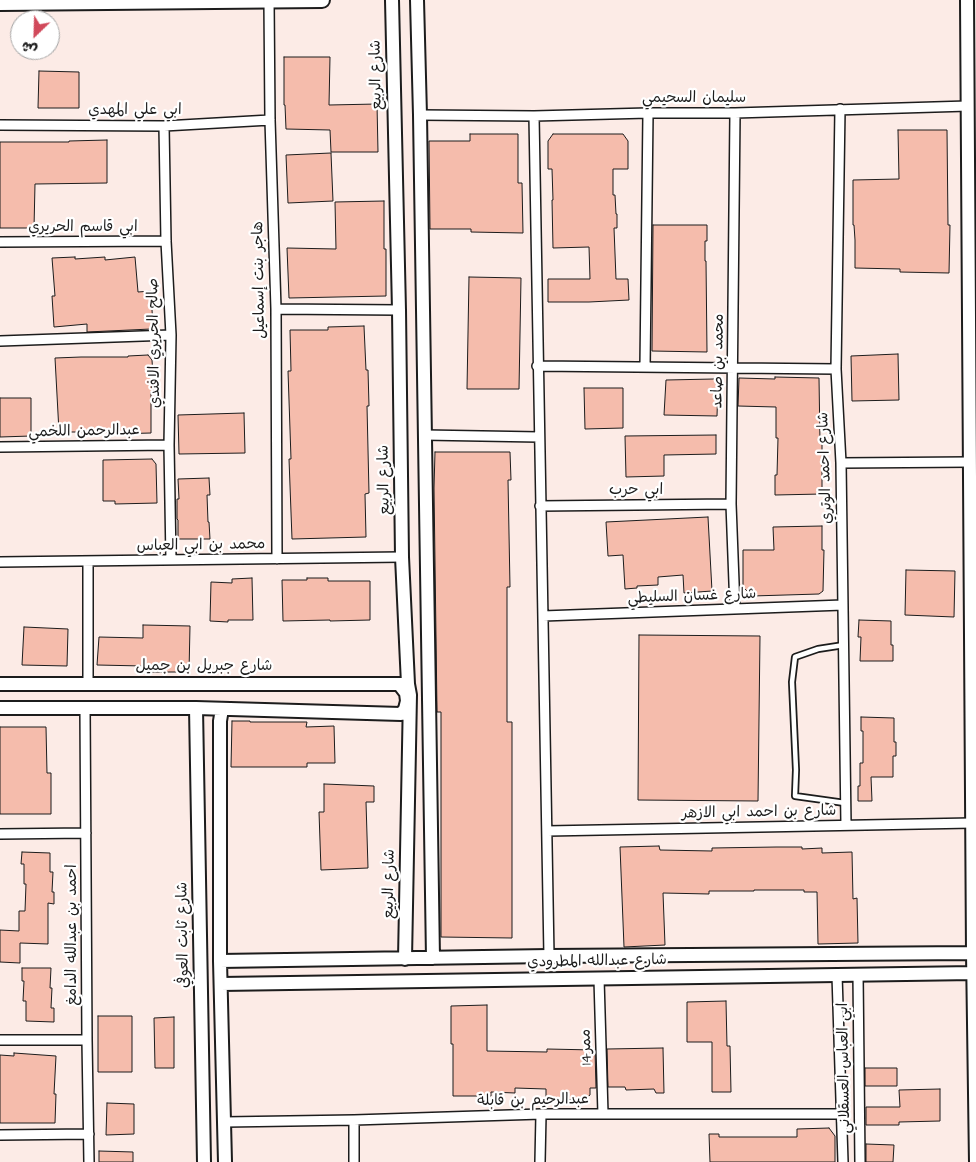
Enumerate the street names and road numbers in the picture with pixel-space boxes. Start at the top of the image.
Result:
street label: شارع الربيع [367,40,387,110]
street label: سليمان السحيمي [642,90,746,108]
street label: ابي علي المهدي [88,102,182,120]
street label: ابي قاسم الحريري [28,219,138,237]
street label: هاجر بنت إسماعيل [250,221,270,339]
street label: صالح الحريري الافندي [145,278,165,408]
street label: محمد بن صاعد [709,313,729,409]
street label: شارع احمد الوتري [815,412,837,524]
street label: عبدالرحمن اللخمي [28,422,140,442]
street label: شارع الربيع [375,445,395,515]
street label: ابي حرب [609,482,663,500]
street label: محمد بن ابي العباس [137,536,265,556]
street label: شارع غسان السليطي [627,586,757,608]
street label: شارع جبريل بن جميل [136,658,272,676]
street label: شارع بن احمد ابي الازهر [681,803,837,823]
street label: شارع الربيع [380,849,400,919]
street label: احمد بن عبدالله الدامغ [64,864,82,1006]
street label: شارع ثابت العوفي [174,882,194,988]
street label: شارع عبدالله المطرودي [527,952,667,972]
street label: ابي العباس العسقلاني [835,1002,855,1134]
street label: ممر14 [577,1028,597,1066]
street label: عبدالرحيم بن قابلة [477,1091,589,1111]

